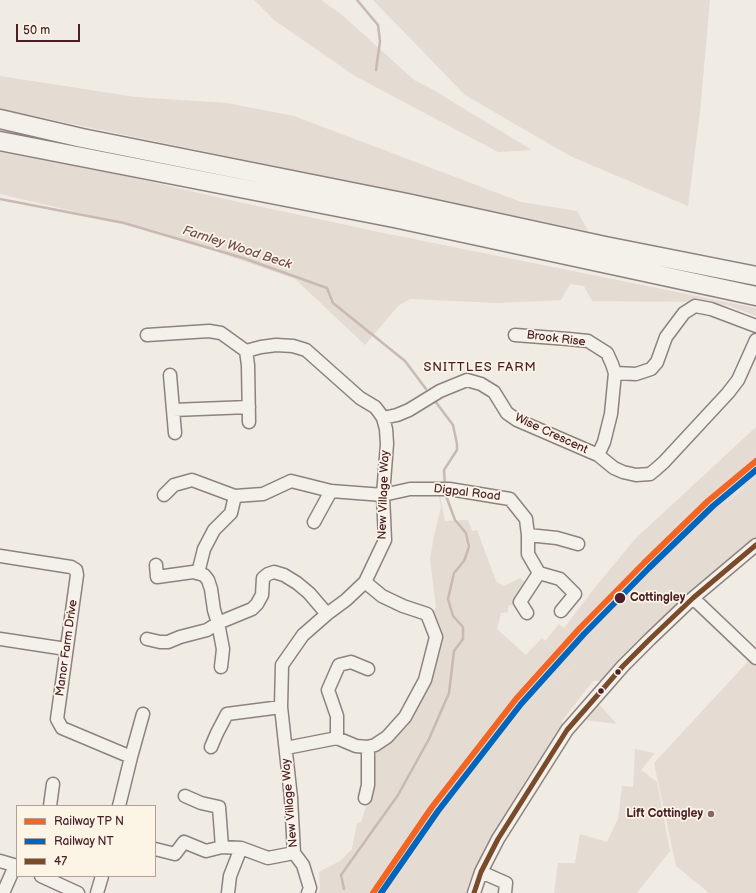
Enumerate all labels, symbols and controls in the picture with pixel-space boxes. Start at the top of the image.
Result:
scale bar [18,16,82,42]
text: 50 m [23,23,50,38]
water label: Farnley Wood Beck [181,223,293,273]
street label: Brook Rise [526,328,586,350]
district label: SNITTLES FARM [423,360,537,376]
street label: Wise Crescent [512,411,590,457]
street label: New Village Way [375,450,393,540]
street label: Digpal Road [433,482,501,504]
marker: Cottingley [613,591,627,605]
place label: Cottingley [630,591,685,605]
street label: Manor Farm Drive [53,599,81,697]
unlabelled marker [613,667,623,677]
unlabelled marker [596,686,606,696]
street label: New Village Way [279,758,301,848]
legend [16,805,156,877]
place label: Lift Cottingley [626,807,703,821]
marker: Lift Cottingley [706,809,716,819]
text: Railway TP N [54,814,124,829]
text: Railway NT [54,834,114,849]
text: 47 [54,854,67,869]

